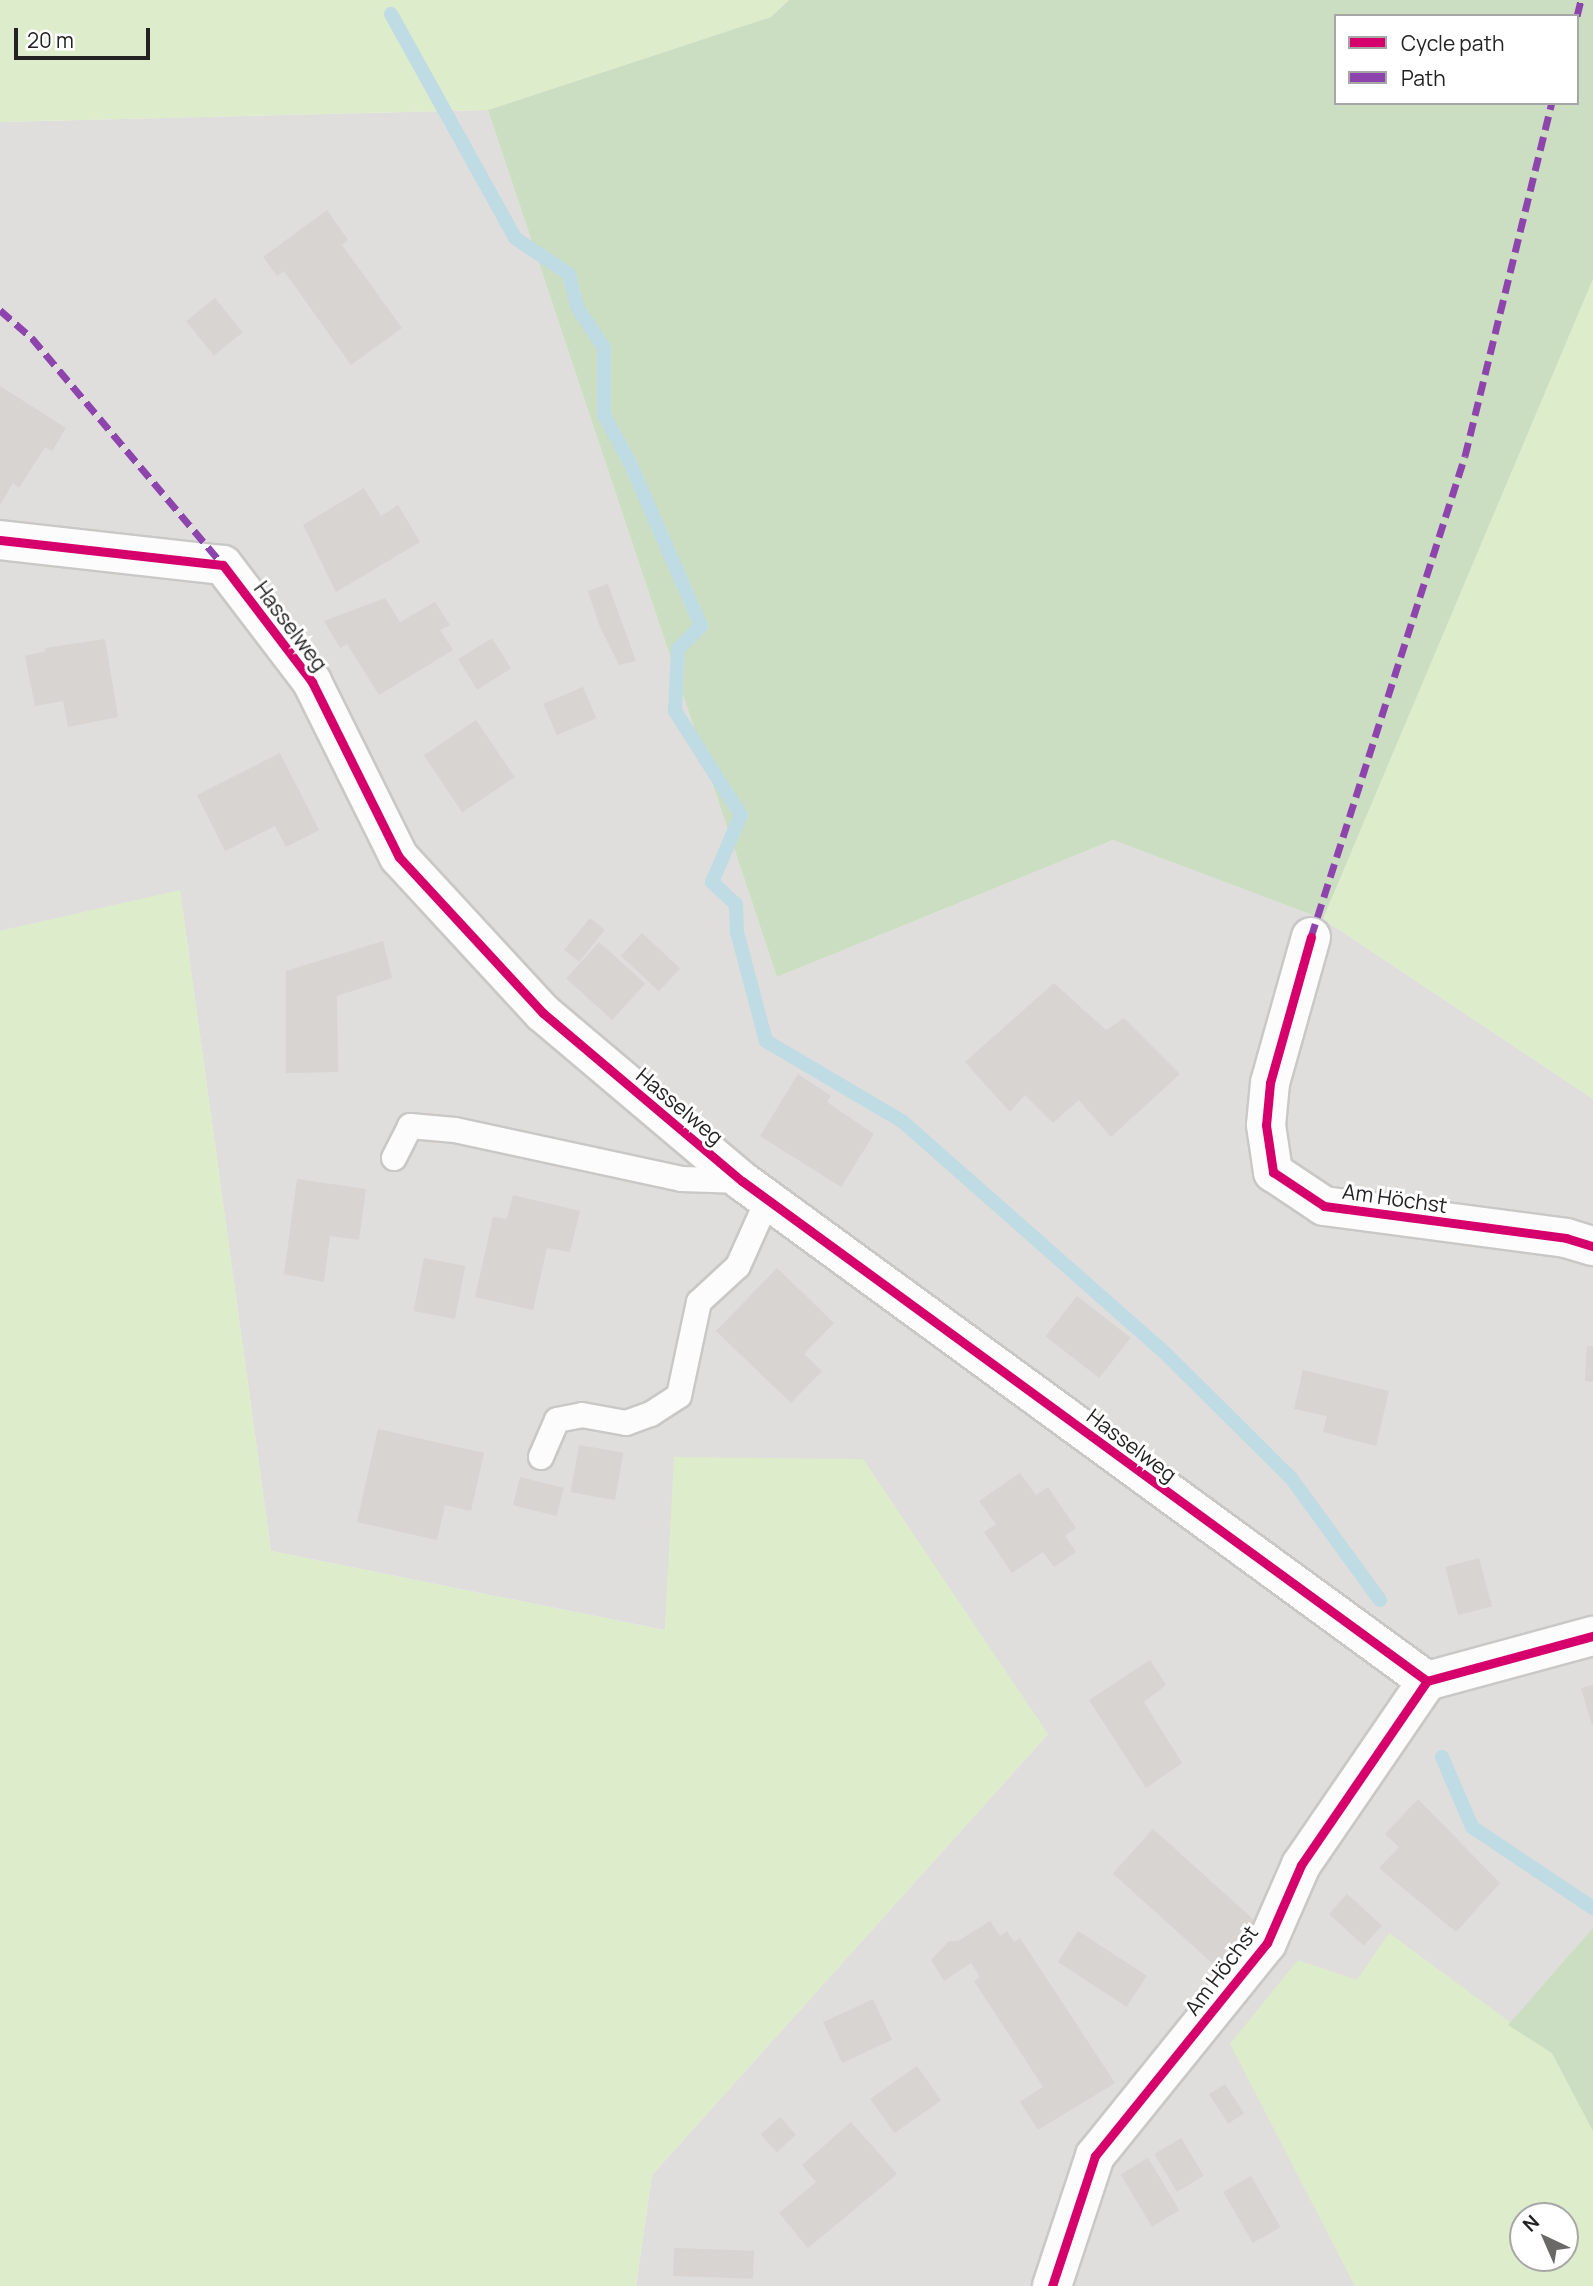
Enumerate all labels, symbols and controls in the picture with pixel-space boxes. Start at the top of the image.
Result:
scale bar [18,14,154,58]
legend [1334,14,1579,105]
text: 20 m [27,26,74,54]
text: Cycle path [1401,29,1504,57]
text: Path [1401,64,1446,92]
street label: Hasselweg [249,576,333,676]
street label: Hasselweg [631,1062,729,1150]
street label: Am Höchst [1341,1178,1449,1218]
street label: Hasselweg [1082,1403,1182,1487]
street label: Am Höchst [1179,1920,1263,2020]
north arrow [1509,2202,1579,2272]
text: N [1517,2209,1545,2237]

